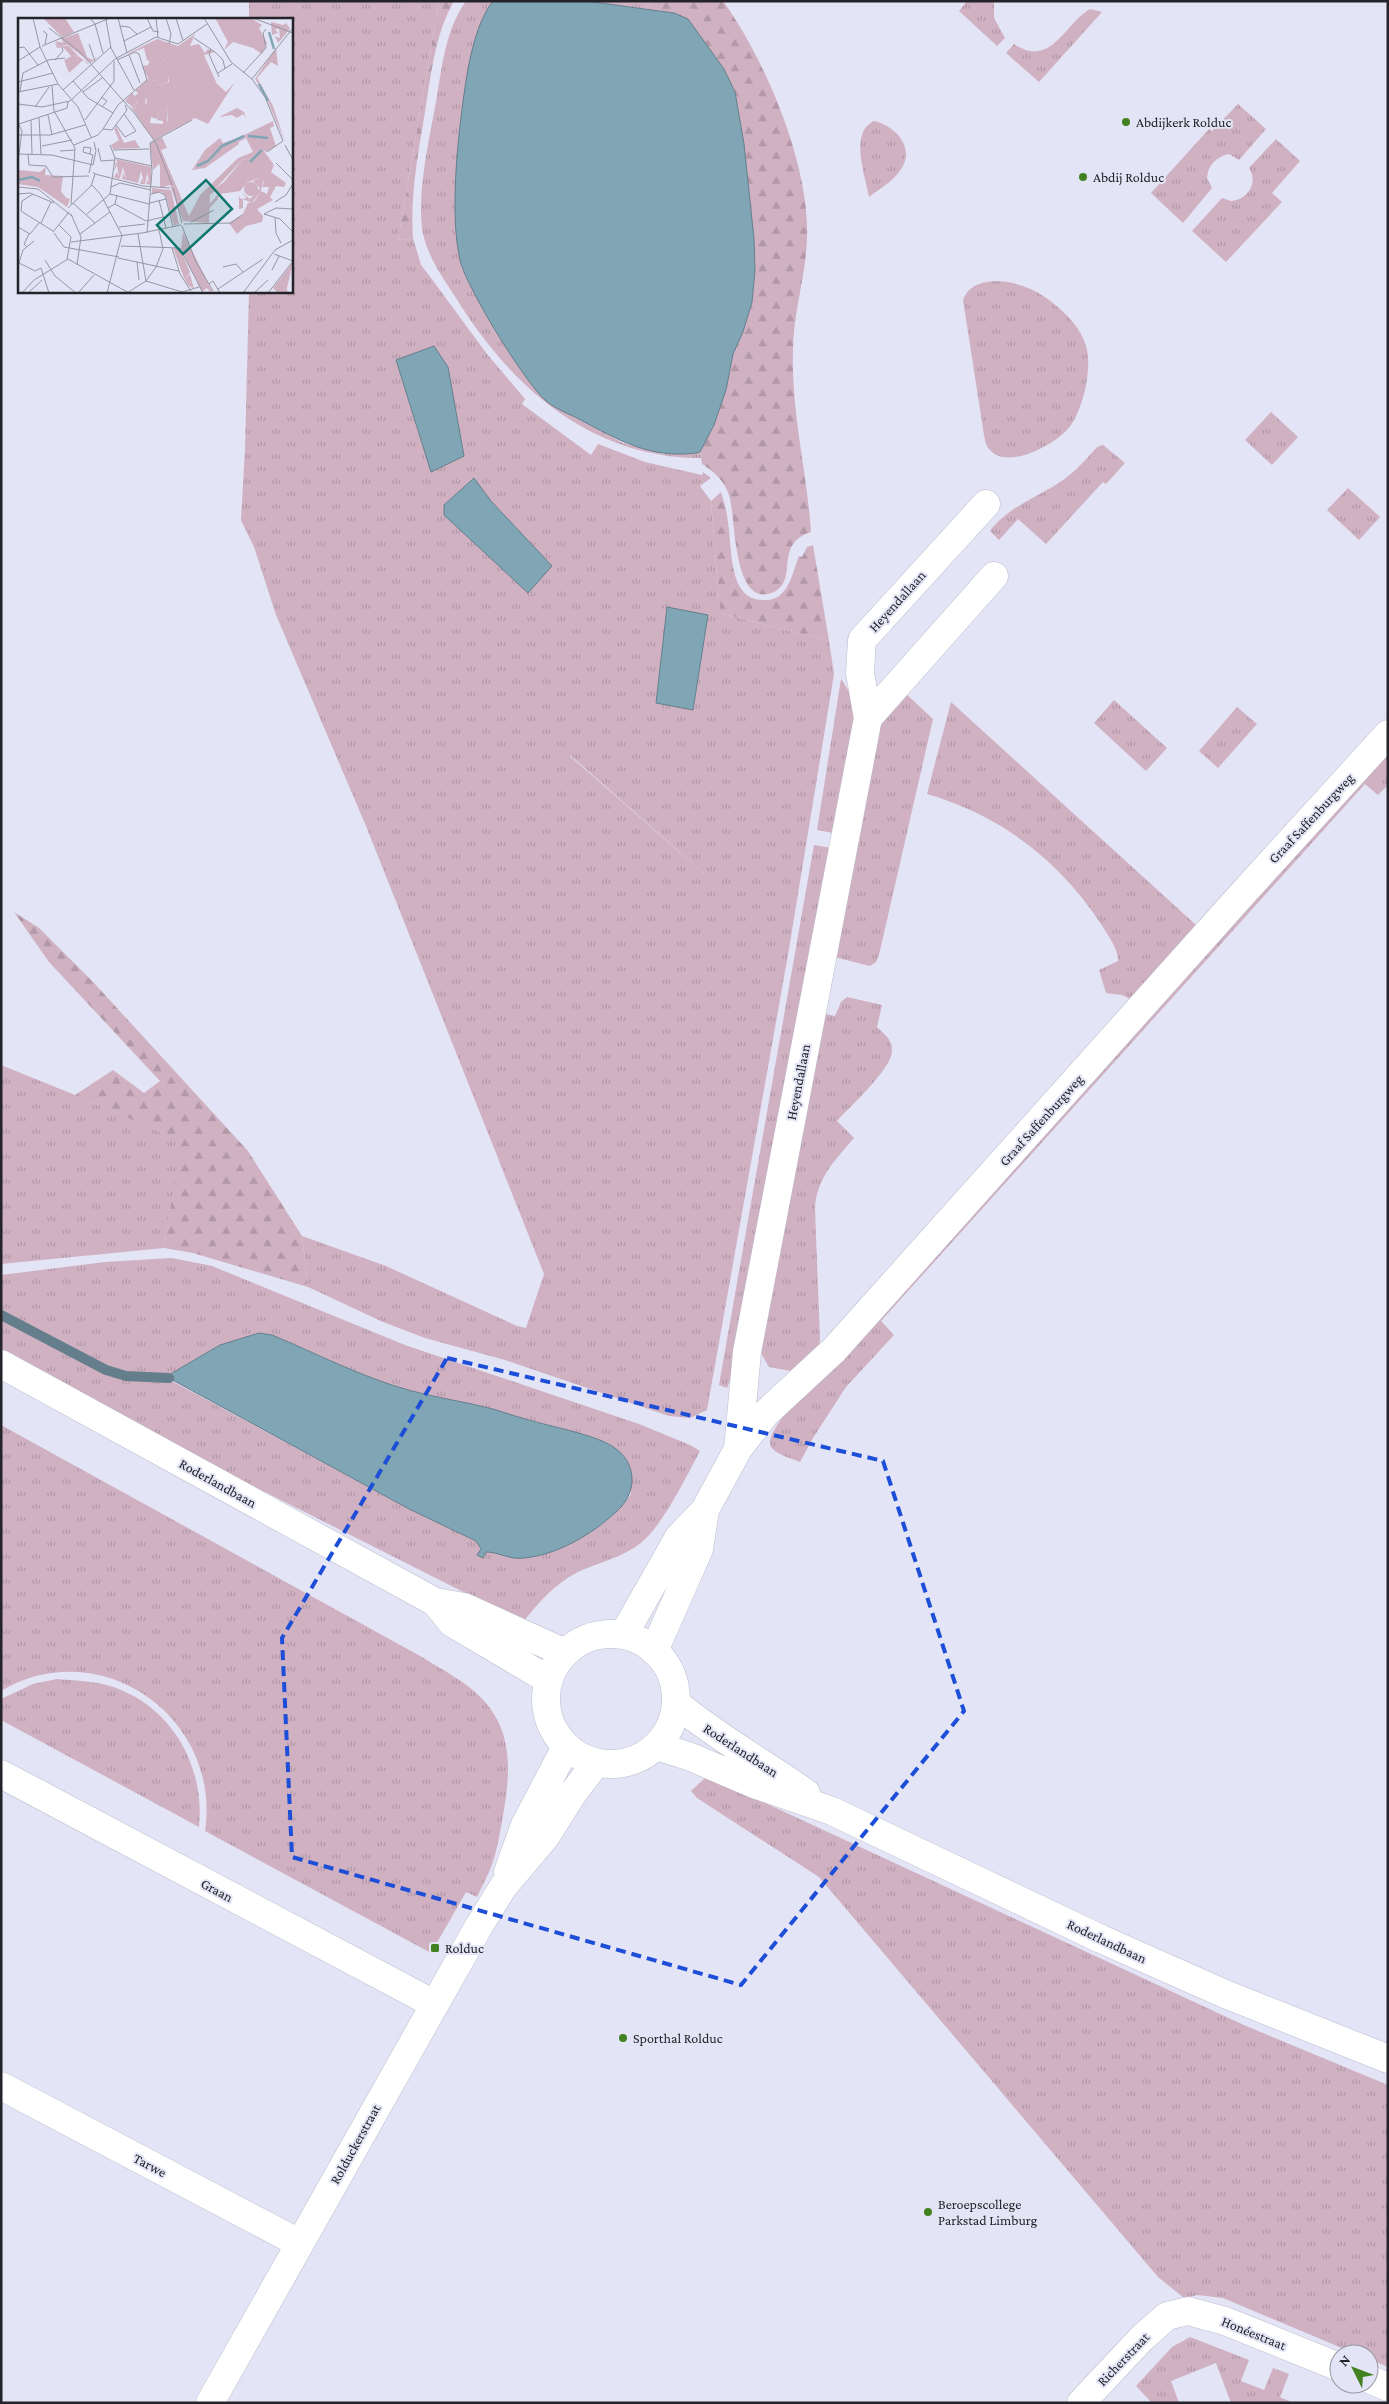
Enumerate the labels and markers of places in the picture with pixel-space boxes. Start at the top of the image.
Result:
place label: Abdijkerk Rolduc [1136,114,1232,131]
marker: Abdijkerk Rolduc [1120,116,1132,128]
place label: Abdij Rolduc [1093,169,1164,186]
marker: Abdij Rolduc [1077,171,1089,183]
place label: Rolduc [445,1940,484,1956]
marker: Rolduc [429,1942,441,1954]
place label: Sporthal Rolduc [633,2030,723,2046]
marker: Sporthal Rolduc [617,2032,629,2044]
place label: Beroepscollege Parkstad Limburg [938,2196,1038,2228]
marker: Beroepscollege Parkstad Limburg [922,2206,934,2218]

